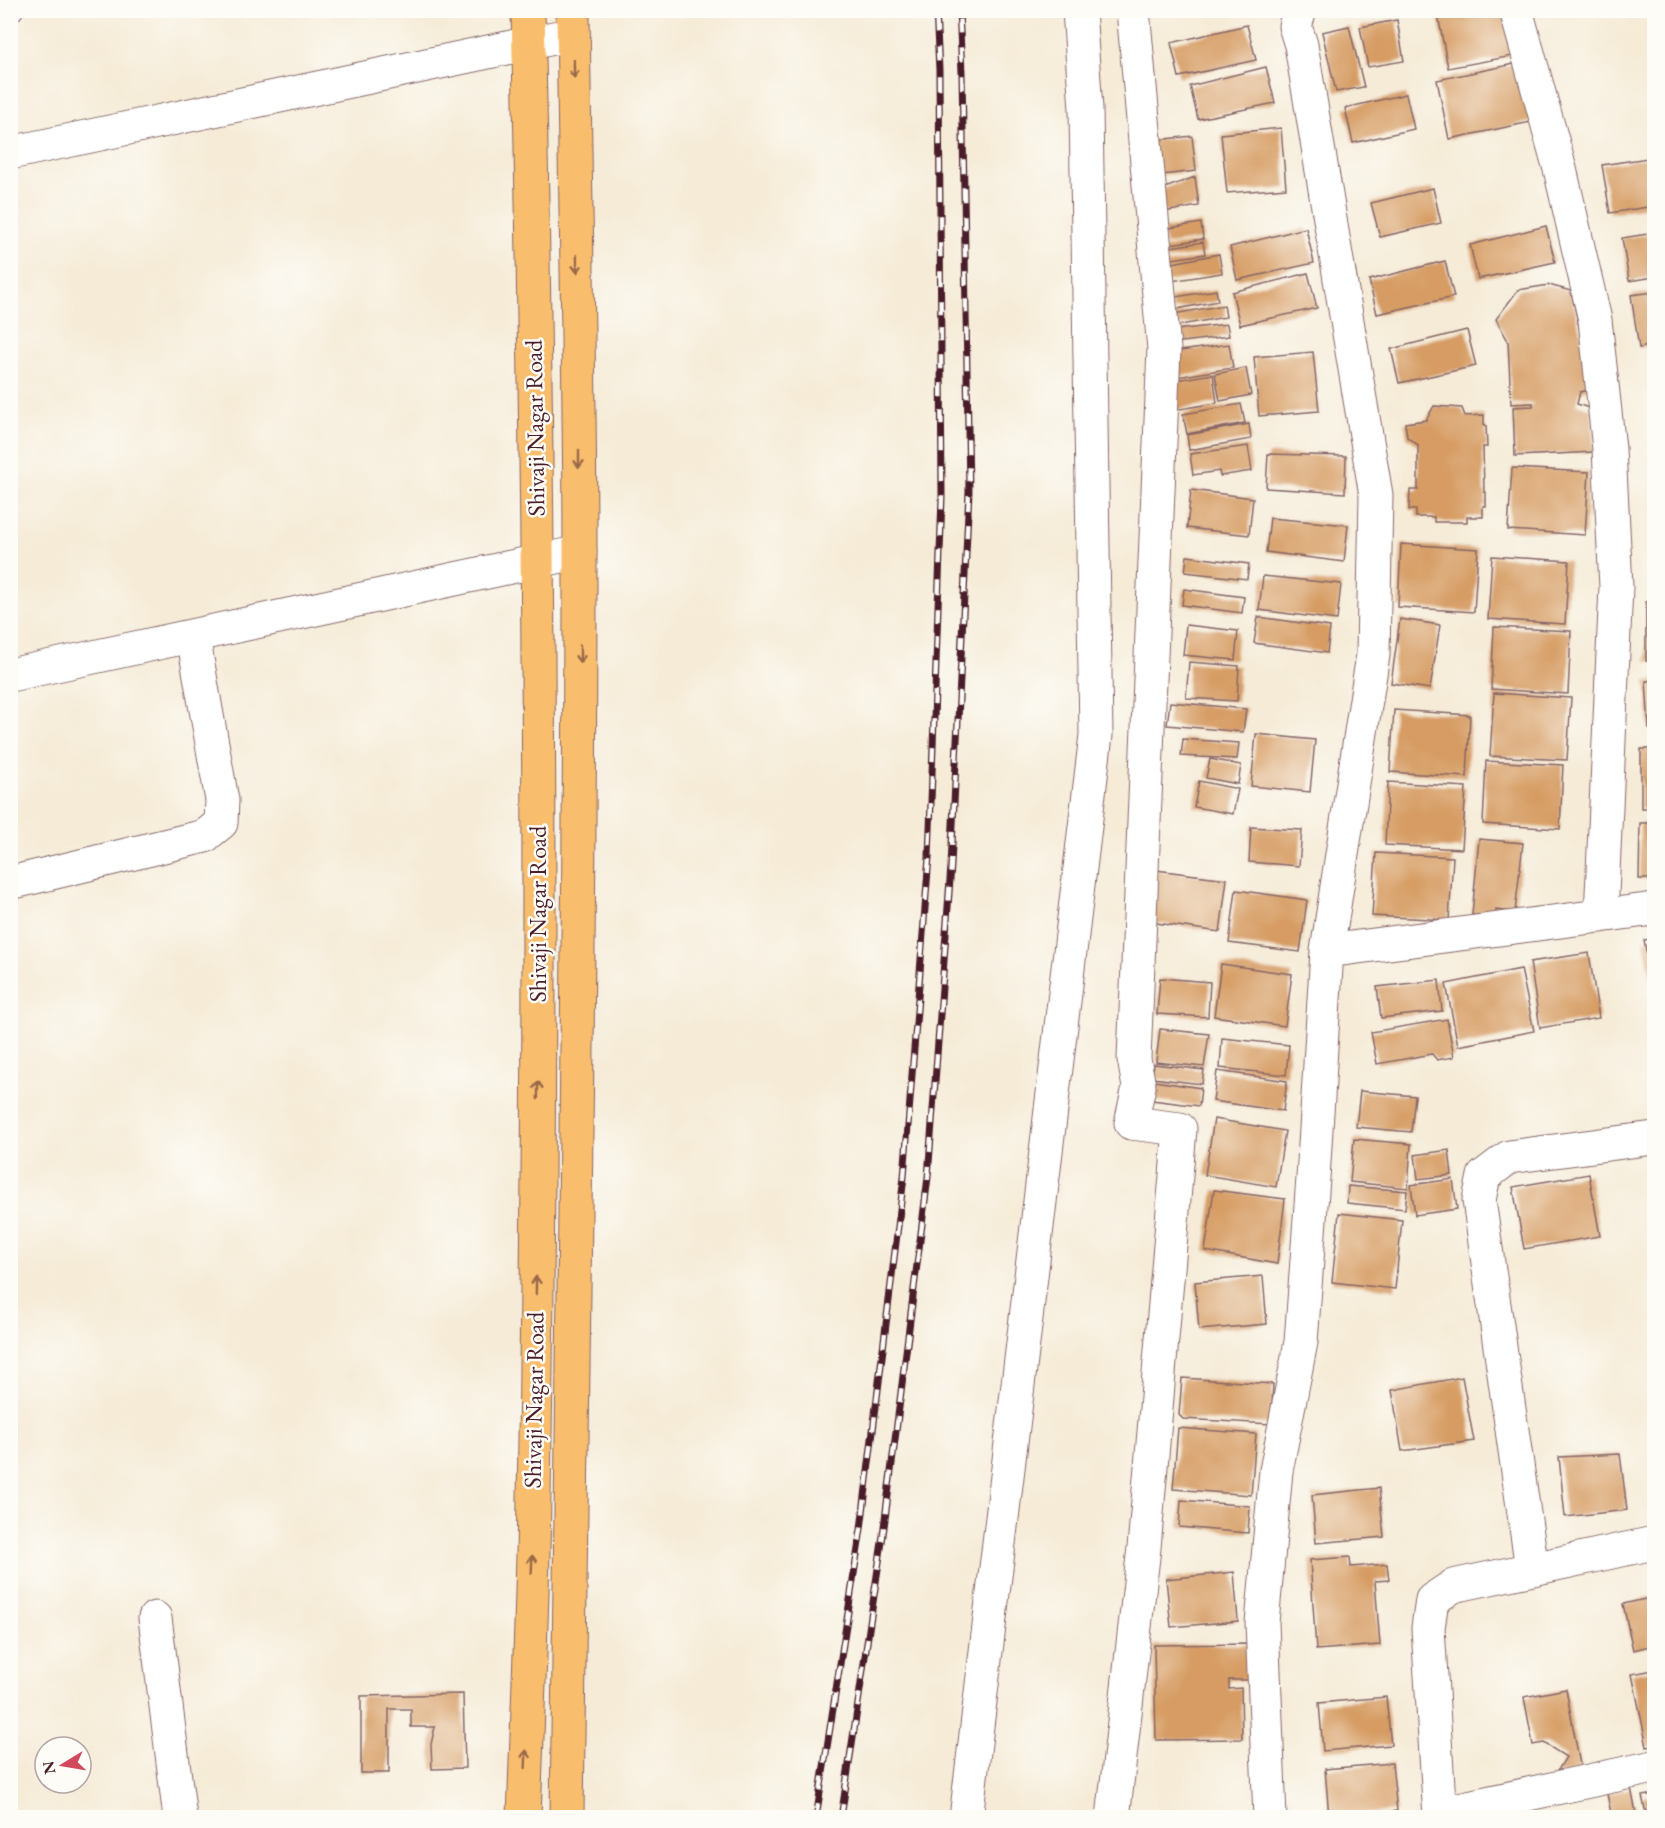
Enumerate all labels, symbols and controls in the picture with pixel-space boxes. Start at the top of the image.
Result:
one-way arrow [568,58,580,78]
one-way arrow [572,253,583,273]
street label: Shivaji Nagar Road [517,339,552,517]
one-way arrow [573,448,585,468]
one-way arrow [574,643,585,663]
street label: Shivaji Nagar Road [522,825,553,1002]
one-way arrow [532,1081,544,1101]
one-way arrow [530,1276,542,1296]
street label: Shivaji Nagar Road [516,1311,551,1489]
one-way arrow [527,1555,538,1575]
north arrow [33,1735,93,1795]
one-way arrow [520,1750,531,1770]
text: N [37,1759,60,1776]

